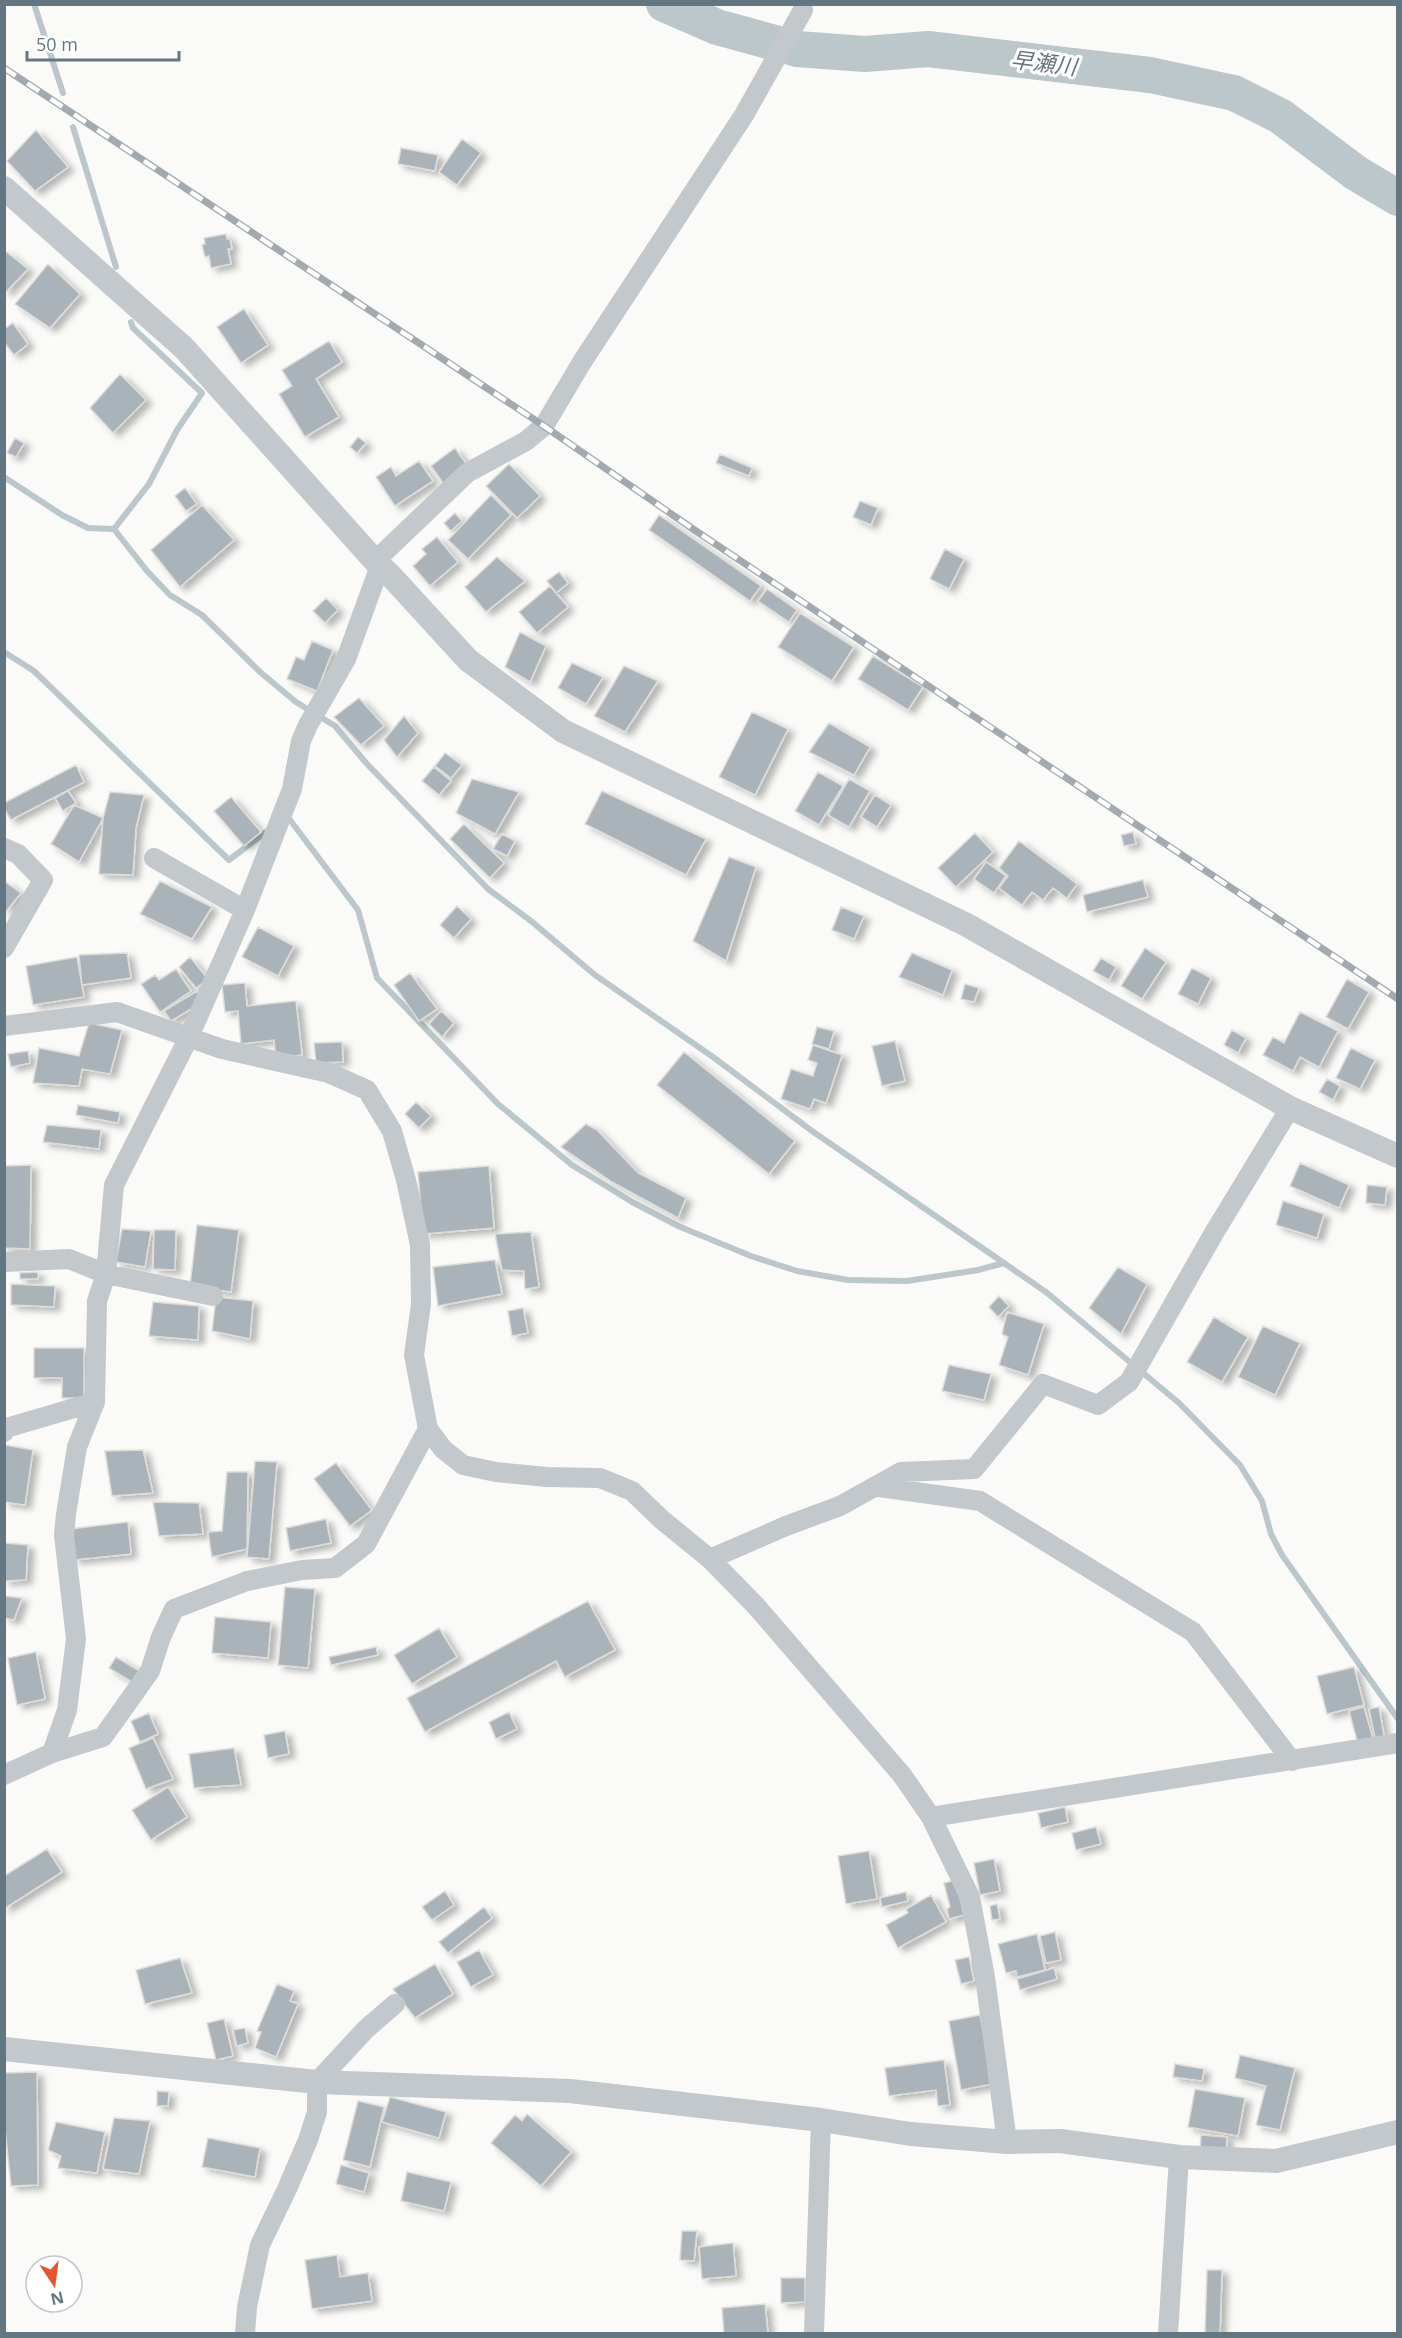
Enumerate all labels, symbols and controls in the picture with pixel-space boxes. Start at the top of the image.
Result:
scale bar [27,24,178,62]
text: 50 m [36,32,78,56]
water label: 早瀬川 [1009,43,1081,81]
north arrow [24,2254,84,2314]
text: N [49,2286,66,2311]

